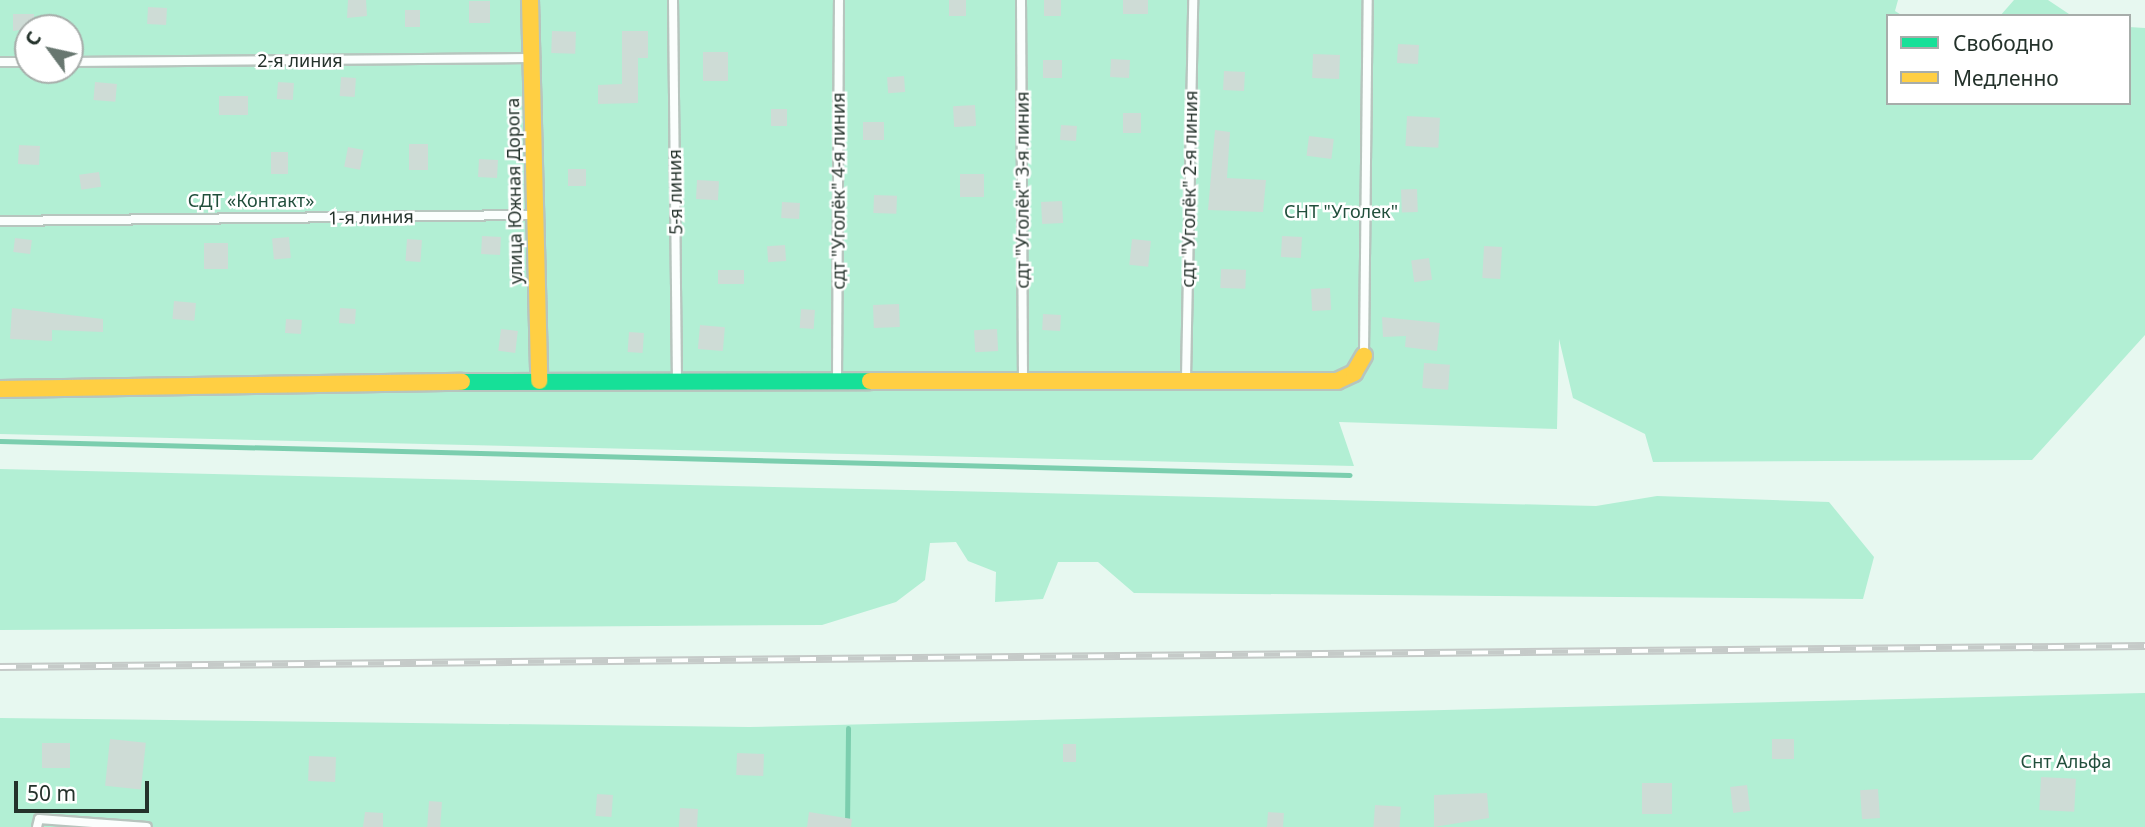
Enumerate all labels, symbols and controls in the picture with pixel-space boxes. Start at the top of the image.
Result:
north arrow [14,14,84,84]
legend [1886,14,2131,105]
text: С [19,26,47,51]
text: Свободно [1953,29,2054,57]
street label: 2-я линия [257,49,343,71]
text: Медленно [1953,64,2059,92]
street label: сдт "Уголёк" 2-я линия [1176,90,1202,288]
street label: сдт "Уголёк" 3-я линия [1011,91,1033,289]
street label: сдт "Уголёк" 4-я линия [827,92,849,290]
street label: улица Южная Дорога [502,98,526,284]
street label: 5-я линия [663,149,687,235]
park label: СДТ «Контакт» [188,189,314,211]
park label: СНТ "Уголек" [1284,200,1398,222]
street label: 1-я линия [328,205,414,229]
park label: Снт Альфа [2021,750,2111,772]
scale bar [18,768,152,812]
text: 50 m [27,779,76,807]

